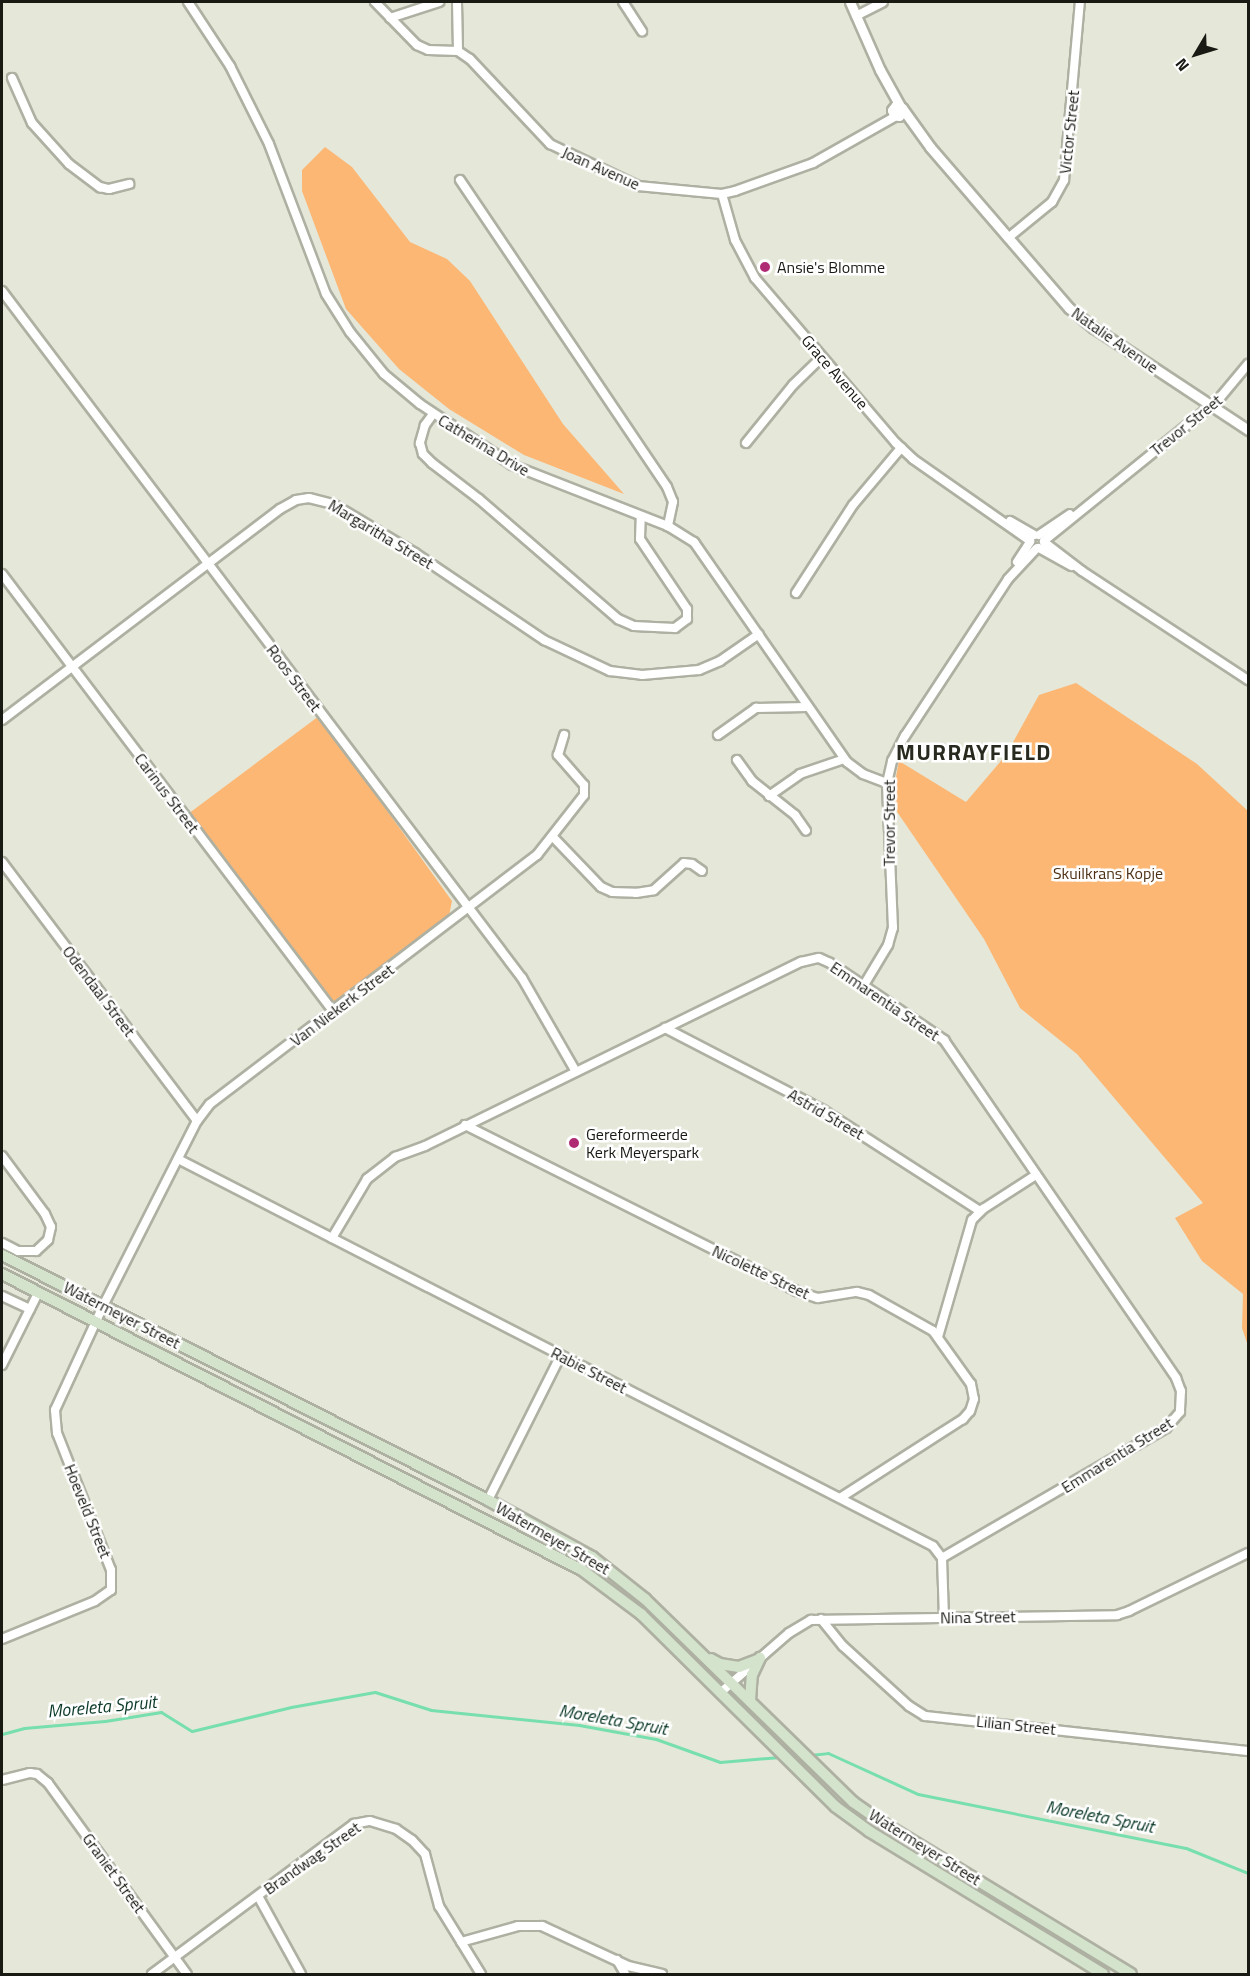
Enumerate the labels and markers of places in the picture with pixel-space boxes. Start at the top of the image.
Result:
place label: Ansie's Blomme [777,257,885,277]
marker: Ansie's Blomme [758,260,772,274]
place label: Gereformeerde Kerk Meyerspark [586,1124,699,1162]
marker: Gereformeerde Kerk Meyerspark [567,1136,581,1150]

